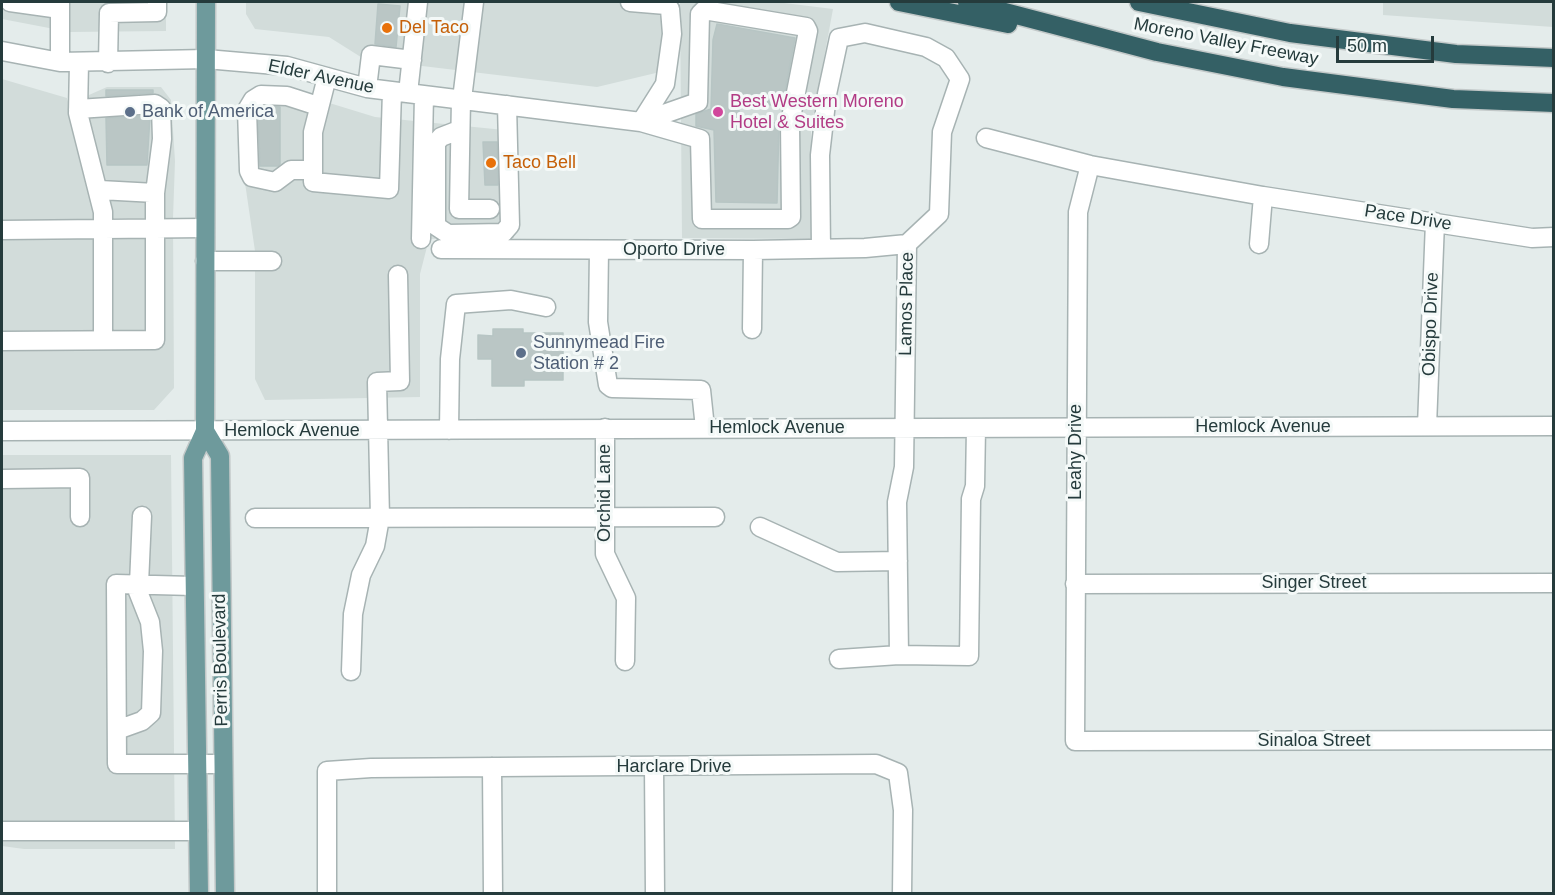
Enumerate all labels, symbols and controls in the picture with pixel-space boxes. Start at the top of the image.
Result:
street label: Moreno Valley Freeway [1132,13,1320,71]
place label: Del Taco [399,17,469,39]
marker: Del Taco [380,21,394,35]
scale bar [1339,24,1436,62]
text: 50 m [1347,36,1387,56]
street label: Elder Avenue [266,55,376,99]
place label: Best Western Moreno Hotel & Suites [730,91,904,134]
place label: Bank of America [142,101,274,123]
marker: Bank of America [123,105,137,119]
marker: Best Western Moreno Hotel & Suites [711,105,725,119]
place label: Taco Bell [503,152,576,174]
marker: Taco Bell [484,156,498,170]
street label: Pace Drive [1363,200,1453,236]
street label: Oporto Drive [623,239,725,261]
street label: Lamos Place [895,252,919,356]
street label: Obispo Drive [1418,272,1444,376]
place label: Sunnymead Fire Station # 2 [533,332,665,374]
marker: Sunnymead Fire Station # 2 [514,346,528,360]
street label: Leahy Drive [1065,404,1087,500]
street label: Hemlock Avenue [1195,416,1331,438]
street label: Hemlock Avenue [709,417,845,439]
street label: Hemlock Avenue [224,420,360,442]
street label: Orchid Lane [594,444,616,542]
street label: Singer Street [1261,572,1367,594]
street label: Perris Boulevard [209,593,233,727]
street label: Sinaloa Street [1257,730,1371,752]
street label: Harclare Drive [616,756,732,778]

